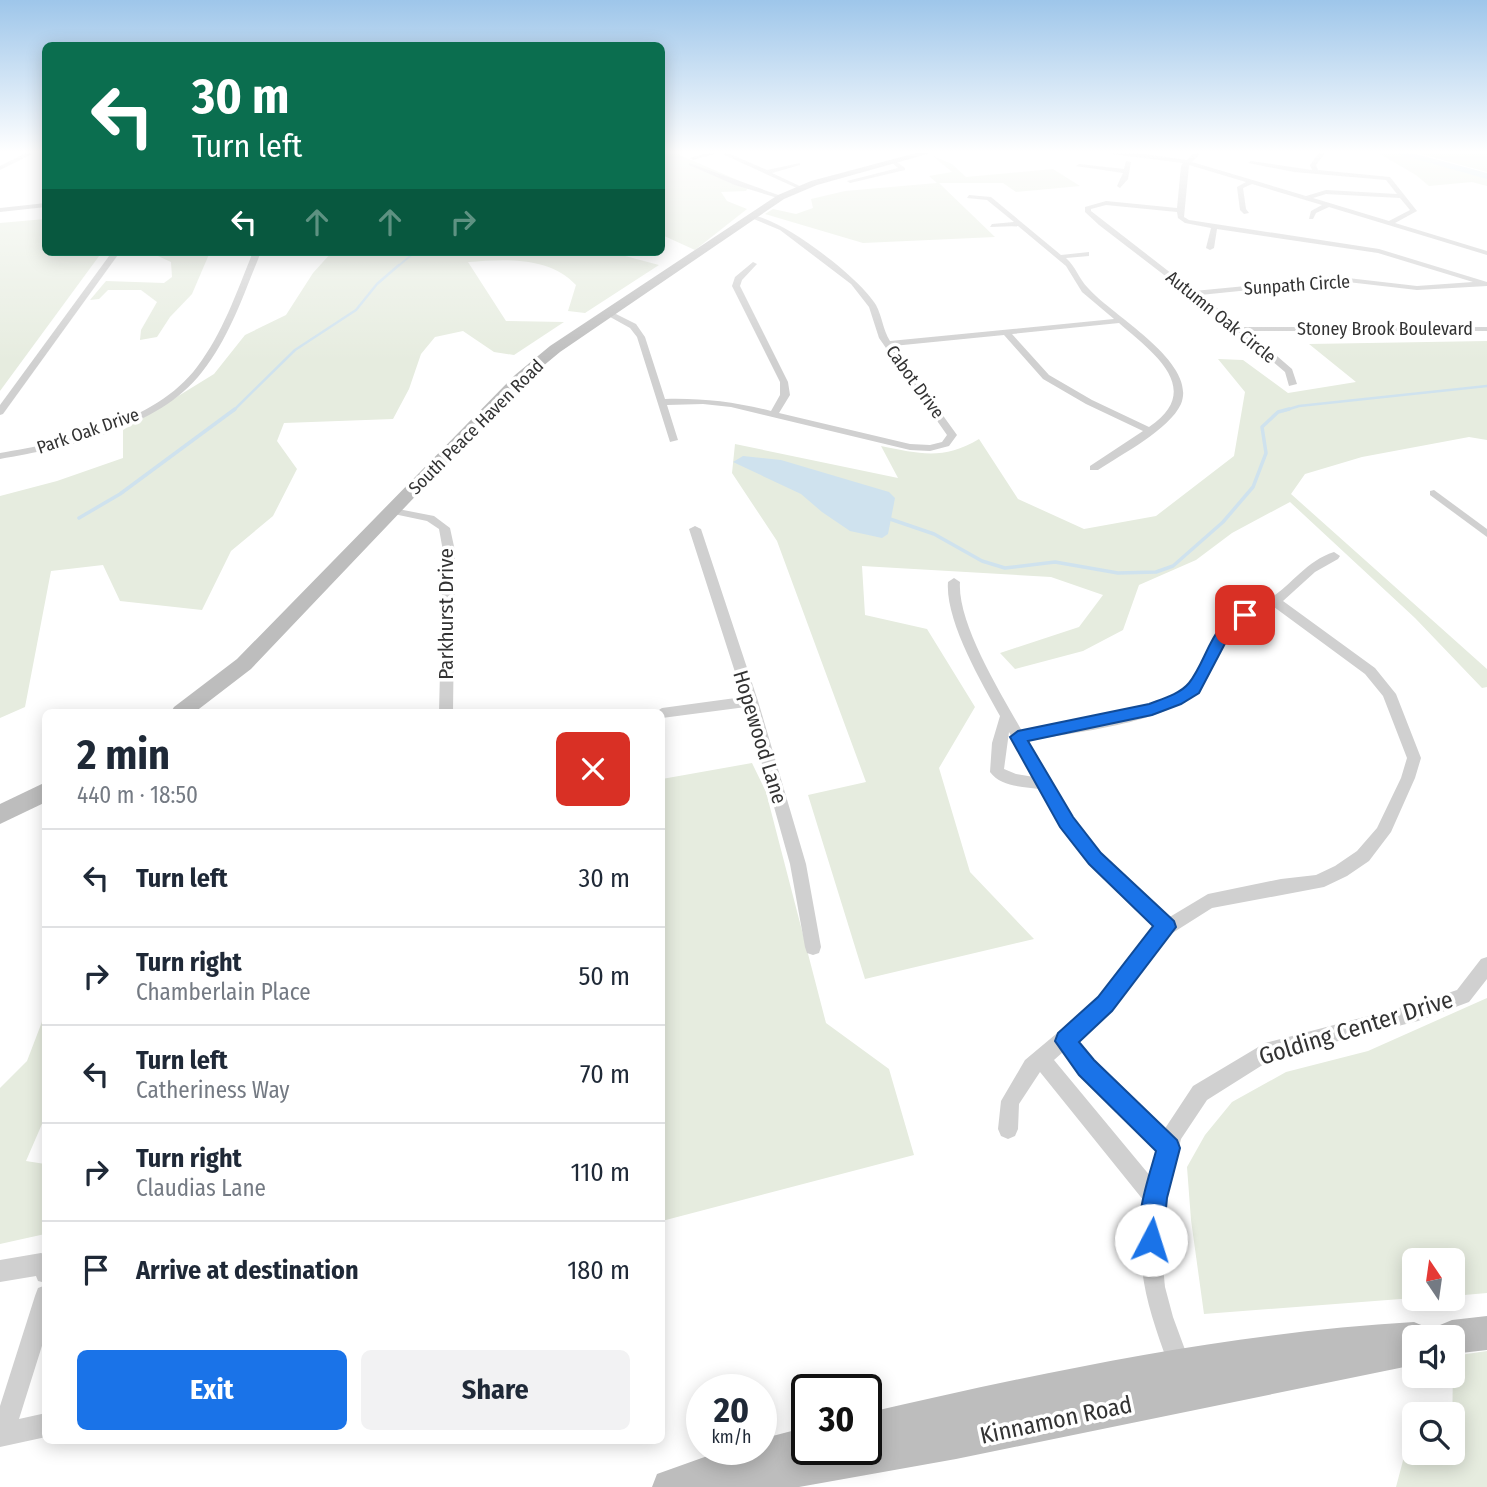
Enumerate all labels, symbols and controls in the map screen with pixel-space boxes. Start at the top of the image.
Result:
text: 30 m [192,67,290,126]
icon: left [77,70,168,161]
text: Turn left [192,127,302,165]
icon: left [225,203,263,241]
icon: ahead [298,203,336,241]
icon: ahead [371,203,409,241]
icon: right [444,203,482,241]
street label: Autumn Oak Circle [1162,266,1280,368]
street label: Sunpath Circle [1243,270,1351,300]
street label: Stoney Brook Boulevard [1297,318,1473,340]
street label: Cabot Drive [881,341,949,423]
street label: South Peace Haven Road [404,355,548,499]
street label: Park Oak Drive [34,403,142,459]
street label: Parkhurst Drive [433,548,459,680]
pin [1215,585,1275,645]
icon: arrive [1226,596,1264,634]
street label: Hopewood Lane [727,667,793,807]
text: 2 min [77,730,170,780]
button: close [556,732,630,806]
text: 440 m · 18:50 [77,781,198,809]
icon: left [77,859,115,897]
text: Turn left [136,863,228,894]
text: 30 m [579,863,630,894]
text: Turn right [136,947,242,978]
icon: right [77,957,115,995]
text: 50 m [578,961,630,992]
text: Chamberlain Place [136,978,311,1006]
street label: Golding Center Drive [1256,985,1456,1071]
text: Turn left [136,1045,228,1076]
icon: left [77,1055,115,1093]
text: 70 m [580,1059,630,1090]
text: Catheriness Way [136,1076,290,1104]
text: Turn right [136,1143,242,1174]
icon: right [77,1153,115,1191]
text: 110 m [570,1157,630,1188]
text: Claudias Lane [136,1174,266,1202]
position arrow [1114,1203,1188,1277]
north arrow [1402,1248,1465,1311]
map controls [1402,1248,1465,1465]
icon: arrive [77,1251,115,1289]
text: Arrive at destination [136,1255,359,1286]
text: 180 m [567,1255,630,1286]
button: sound [1402,1325,1465,1388]
button: Exit [77,1350,347,1430]
button: Share [361,1350,630,1430]
speed limit sign: 30 [791,1374,882,1465]
text: 20 [714,1389,749,1431]
street label: Kinnamon Road [977,1390,1135,1450]
button: search [1402,1402,1465,1465]
text: km/h [711,1426,752,1448]

